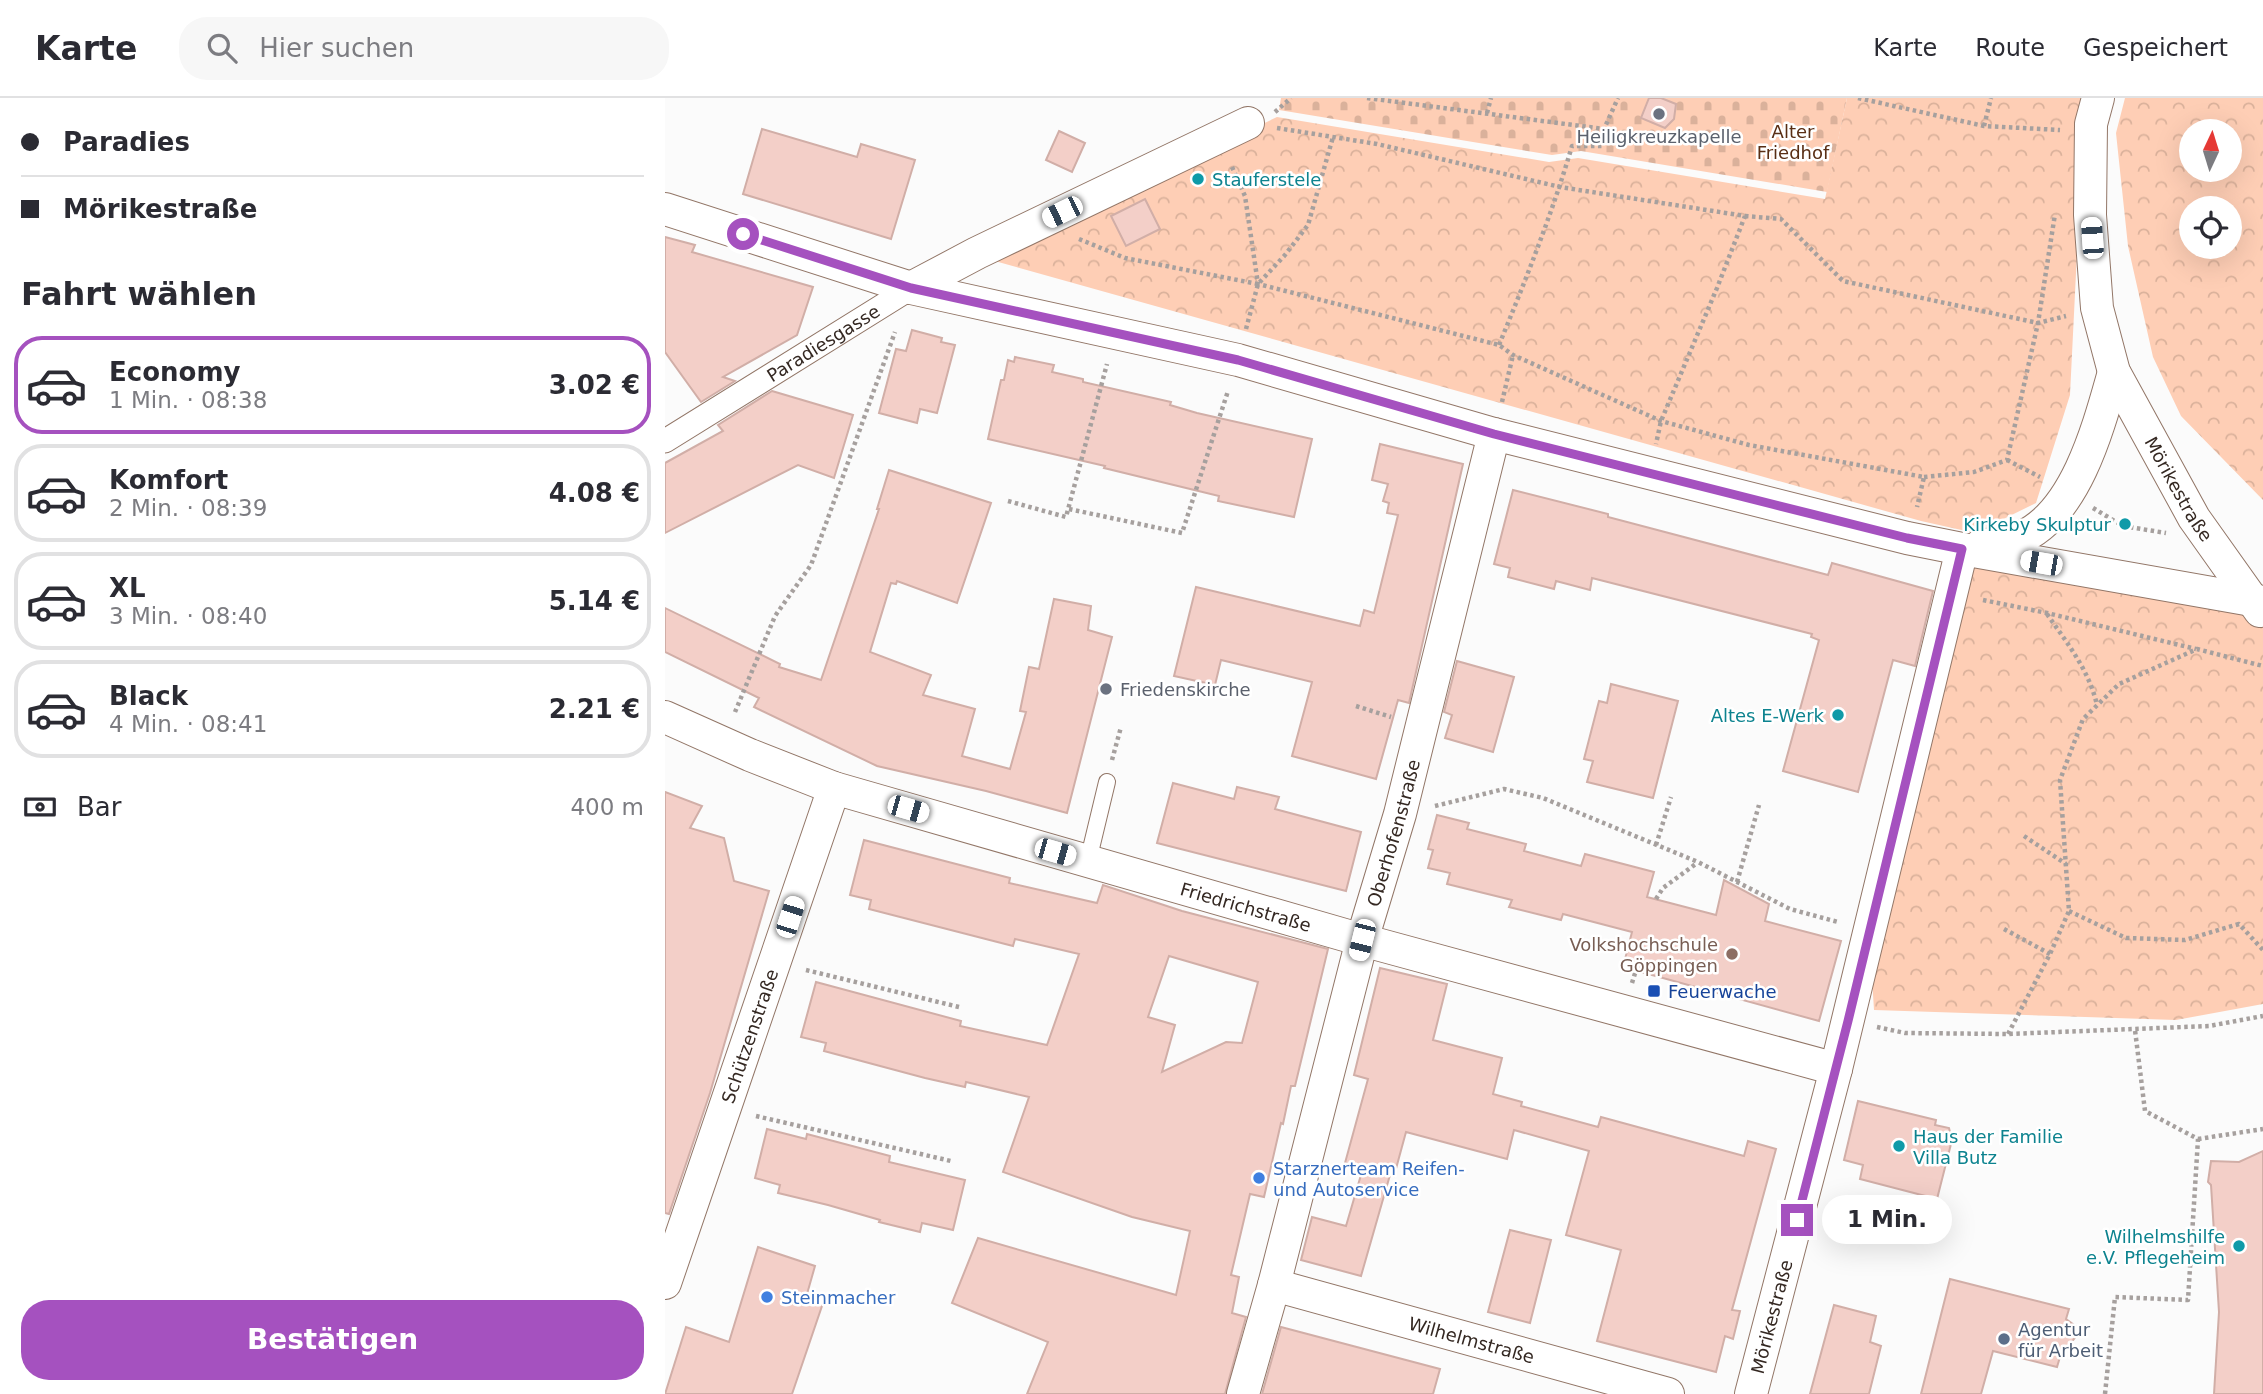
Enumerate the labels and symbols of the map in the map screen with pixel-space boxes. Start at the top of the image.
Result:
marker: Heiligkreuzkapelle [1651,106,1667,122]
north arrow [2179,119,2242,182]
park label: Alter Friedhof [1757,121,1830,163]
place label: Heiligkreuzkapelle [1576,126,1742,147]
place label: Stauferstele [1212,169,1321,190]
marker: Stauferstele [1190,171,1206,187]
car [1039,193,1086,231]
car [2081,216,2104,260]
route start [727,218,759,250]
street label: Paradiesgasse [763,300,883,386]
street label: Mörikestraße [2141,433,2217,545]
place label: Kirkeby Skulptur [1963,514,2112,535]
marker: Kirkeby Skulptur [2117,516,2133,532]
car [2019,549,2064,577]
place label: Friedenskirche [1120,679,1251,700]
marker: Friedenskirche [1098,681,1114,697]
place label: Altes E-Werk [1711,705,1825,726]
marker: Altes E-Werk [1830,707,1846,723]
street label: Oberhofenstraße [1362,757,1424,909]
car [885,793,932,825]
car [1032,836,1079,868]
street label: Friedrichstraße [1178,878,1314,935]
car [774,894,807,940]
car [1347,917,1378,963]
place label: Volkshochschule Göppingen [1569,934,1718,976]
marker: Volkshochschule Göppingen [1724,946,1740,962]
street label: Schützenstraße [717,966,782,1106]
place label: Feuerwache [1668,981,1776,1002]
marker: Feuerwache [1646,983,1662,999]
place label: Haus der Familie Villa Butz [1913,1126,2063,1168]
marker: Haus der Familie Villa Butz [1891,1138,1907,1154]
place label: Starznerteam Reifen- und Autoservice [1273,1158,1465,1200]
marker: Starznerteam Reifen- und Autoservice [1251,1170,1267,1186]
callout: 1 Min. [1821,1196,1951,1244]
route end [1781,1204,1813,1236]
place label: Wilhelmshilfe e.V. Pflegeheim [2086,1226,2225,1268]
marker: Wilhelmshilfe e.V. Pflegeheim [2231,1238,2247,1254]
street label: Mörikestraße [1746,1257,1796,1376]
place label: Steinmacher [781,1287,896,1308]
marker: Steinmacher [759,1289,775,1305]
street label: Wilhelmstraße [1406,1312,1537,1367]
place label: Agentur für Arbeit [2018,1319,2103,1361]
marker: Agentur für Arbeit [1996,1331,2012,1347]

